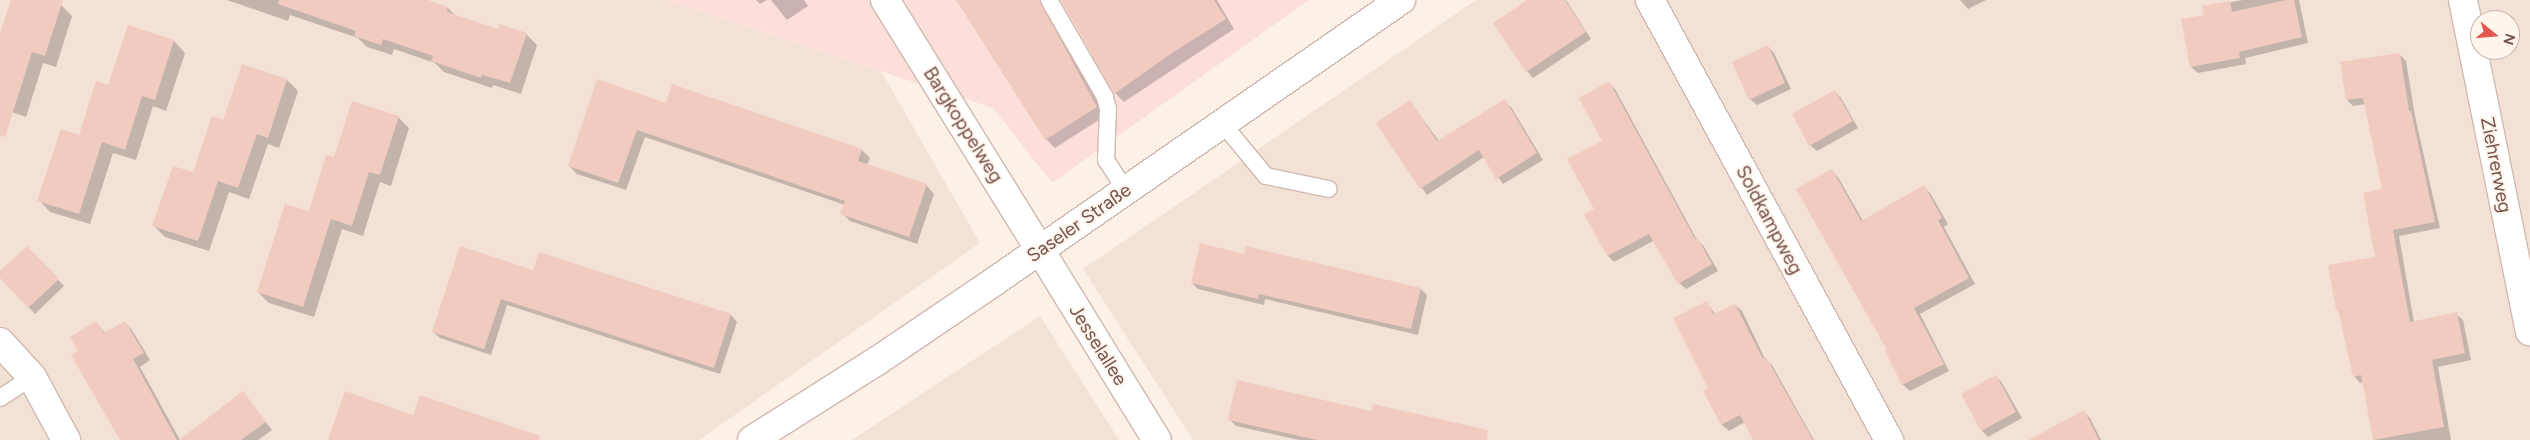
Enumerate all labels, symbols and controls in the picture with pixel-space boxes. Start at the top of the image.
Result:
north arrow [2470,10,2520,60]
text: N [2499,32,2519,47]
street label: Bargkoppelweg [918,63,1008,187]
street label: Ziehrerweg [2476,115,2516,215]
street label: Soldkampweg [1731,162,1807,278]
street label: Saseler Straße [1022,179,1136,267]
street label: Jesselallee [1064,300,1132,390]

